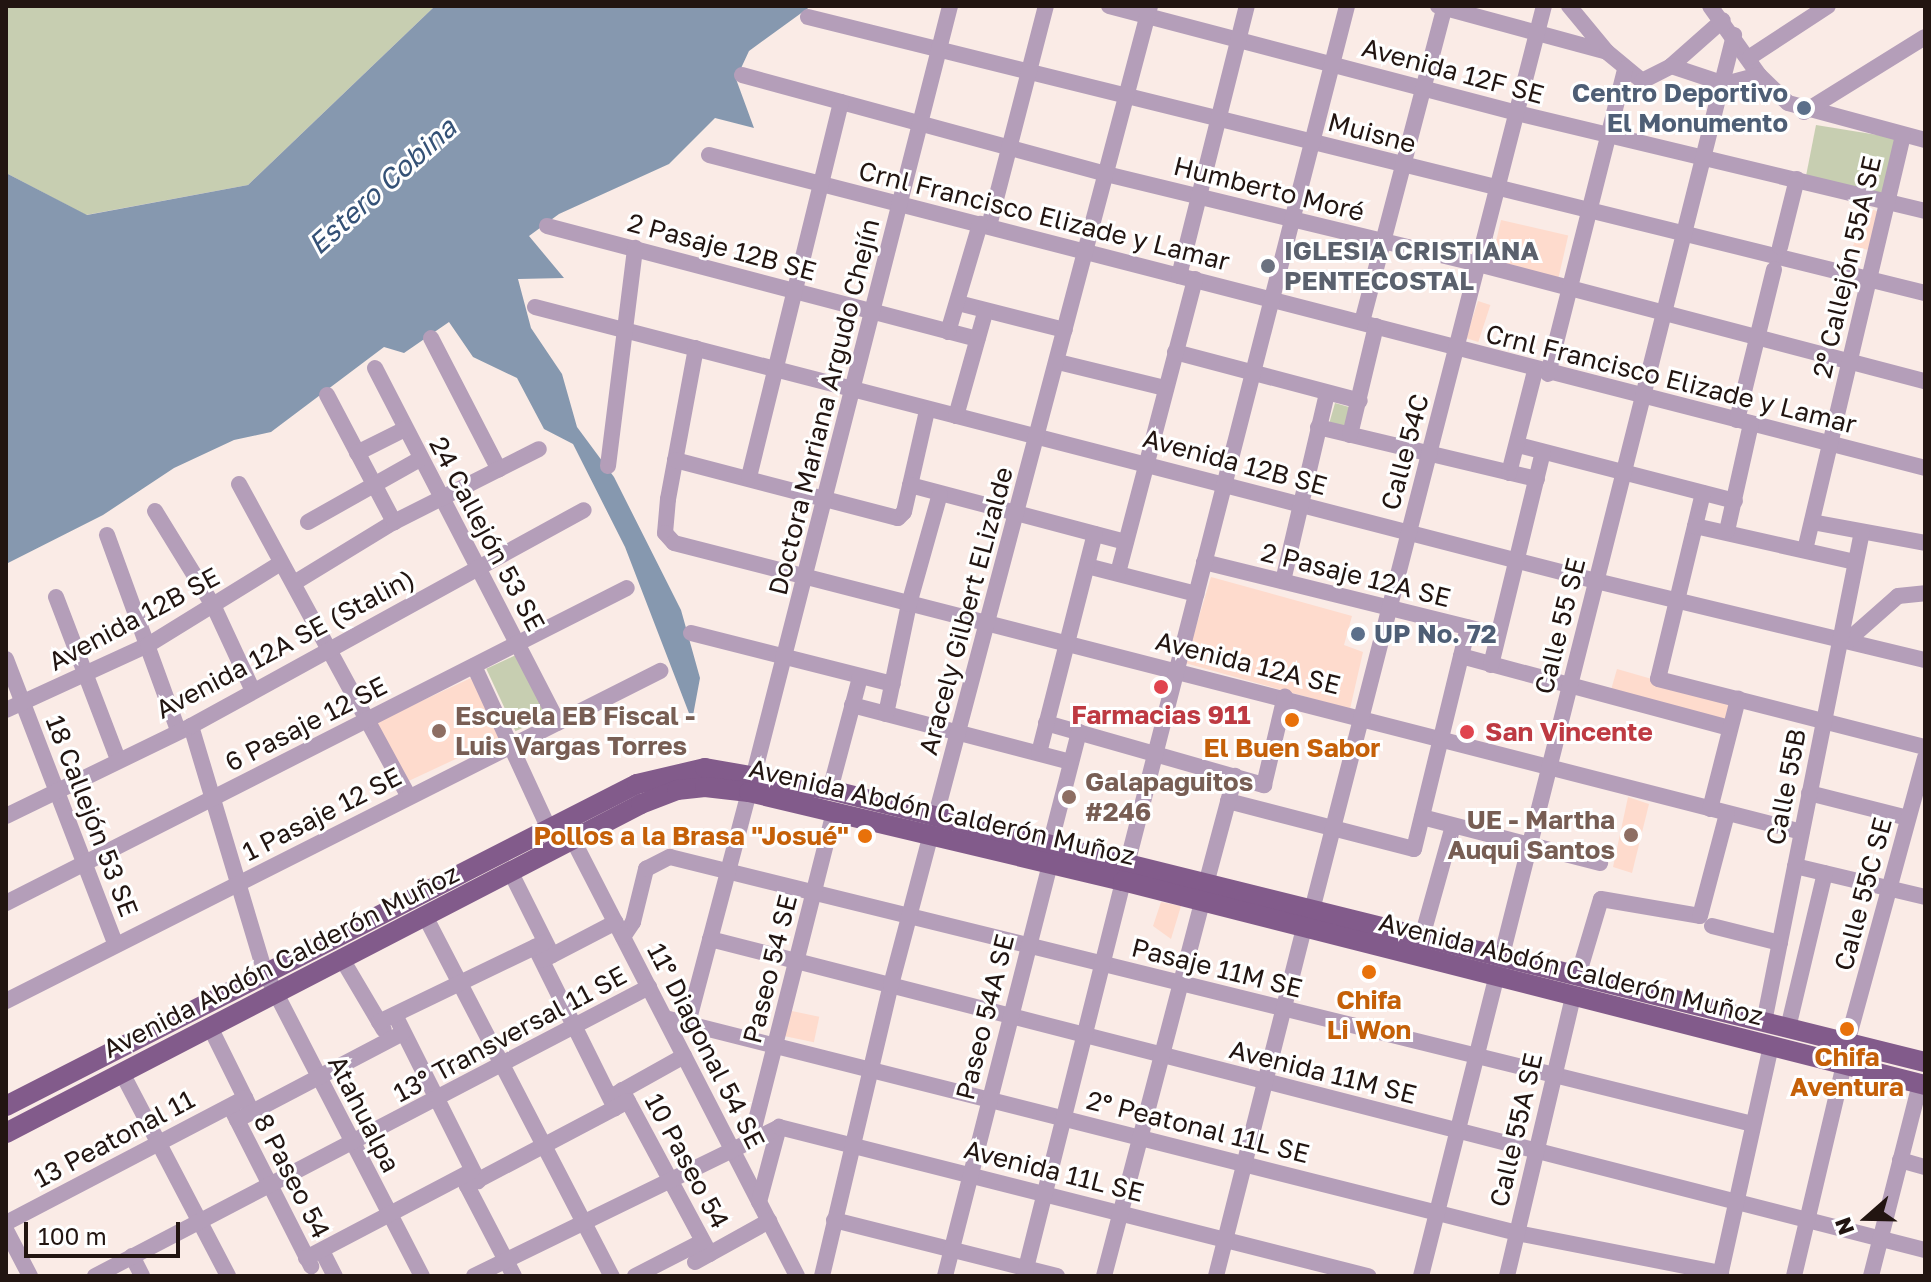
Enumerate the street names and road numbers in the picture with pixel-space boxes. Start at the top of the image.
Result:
street label: Avenida 12F SE [1359,32,1547,110]
street label: Muisne [1325,106,1419,160]
street label: Humberto Moré [1170,150,1368,228]
street label: 2º Callejón 55A SE [1806,153,1888,381]
street label: Crnl Francisco Elizade y Lamar [855,155,1233,277]
street label: 2 Pasaje 12B SE [624,207,820,287]
street label: Doctora Mariana Argudo Chejín [762,216,886,598]
street label: Crnl Francisco Elizade y Lamar [1482,318,1860,440]
street label: Calle 54C [1375,391,1435,513]
street label: Avenida 12B SE [1140,422,1330,502]
street label: 24 Callejón 53 SE [423,431,551,637]
street label: Aracely Gilbert ELizalde [912,463,1020,759]
street label: 2 Pasaje 12A SE [1258,536,1454,614]
street label: Calle 55 SE [1528,555,1592,697]
street label: Avenida 12B SE [43,561,225,677]
street label: Avenida 12A SE (Stalin) [151,563,419,725]
street label: Avenida 12A SE [1152,625,1344,701]
street label: 6 Pasaje 12 SE [220,670,392,778]
street label: 18 Callejón 53 SE [39,711,145,921]
street label: Calle 55B [1759,726,1813,848]
street label: Avenida Abdón Calderón Muñoz [746,752,1138,872]
street label: 1 Pasaje 12 SE [237,761,407,867]
street label: Calle 55C SE [1828,814,1898,974]
street label: Avenida Abdón Calderón Muñoz [98,857,464,1065]
street label: Paseo 54 SE [736,891,804,1047]
street label: Avenida Abdón Calderón Muñoz [1376,906,1766,1032]
street label: Paseo 54A SE [949,931,1021,1103]
street label: Pasaje 11M SE [1128,932,1306,1004]
street label: 11° Diagonal 54 SE [641,938,771,1154]
street label: 13° Transversal 11 SE [388,959,632,1109]
street label: Avenida 11M SE [1226,1034,1420,1110]
street label: Atahualpa [321,1050,407,1178]
street label: Calle 55A SE [1483,1050,1549,1210]
street label: 13 Peatonal 11 [28,1084,200,1194]
street label: 2° Peatonal 11L SE [1083,1084,1313,1170]
street label: 10 Paseo 54 [638,1088,736,1234]
street label: 8 Paseo 54 [247,1108,337,1244]
street label: Avenida 11L SE [961,1134,1147,1208]

